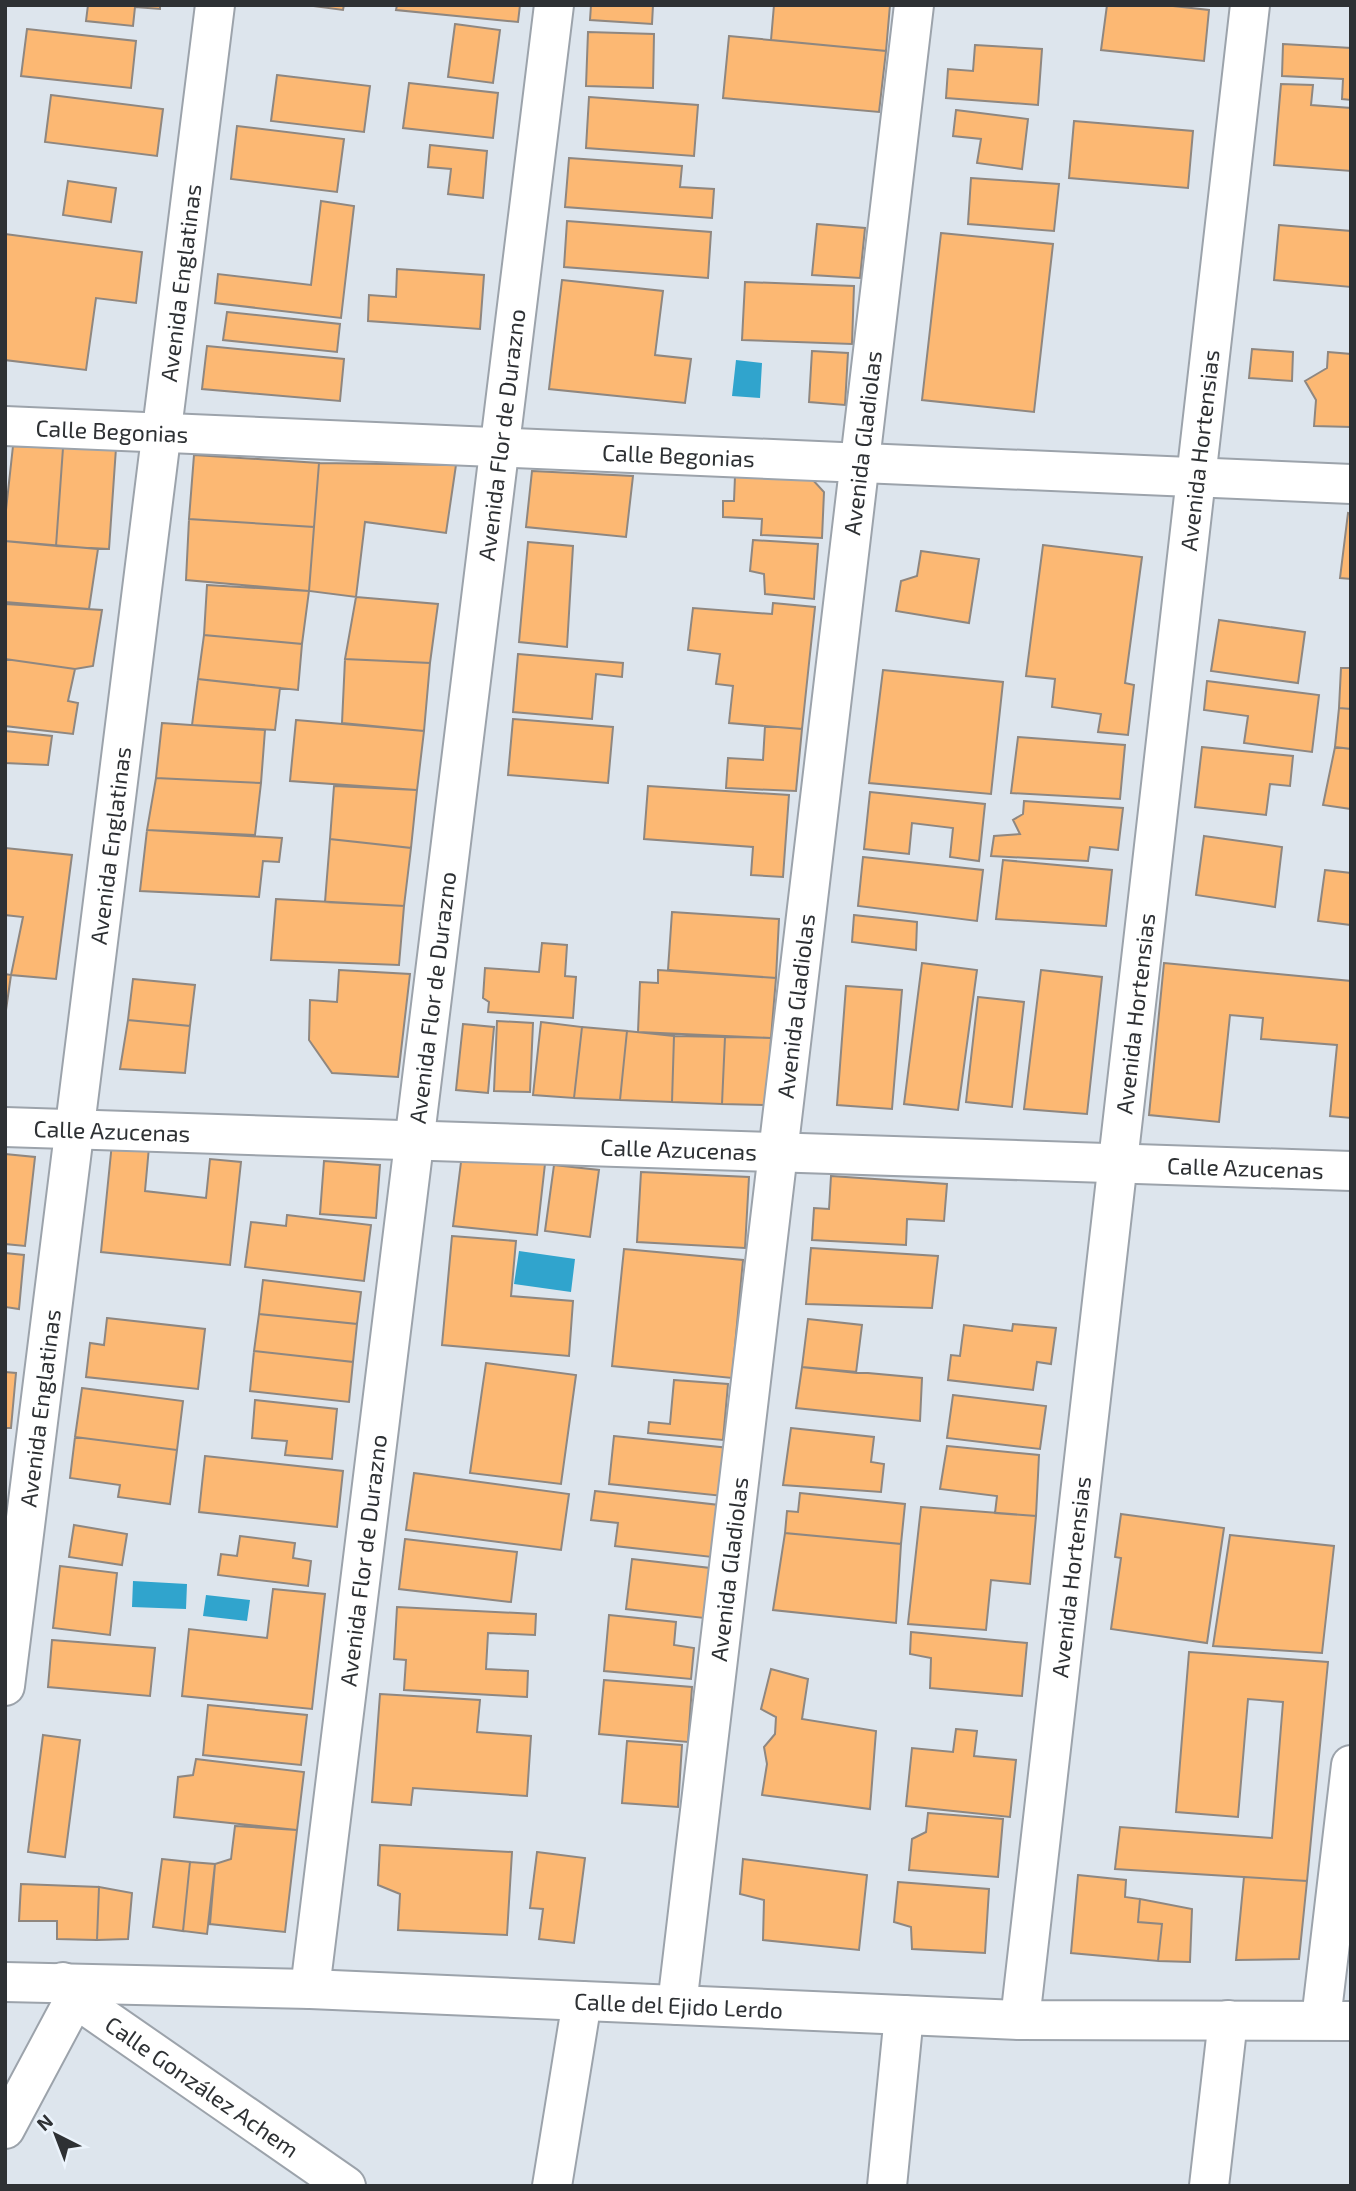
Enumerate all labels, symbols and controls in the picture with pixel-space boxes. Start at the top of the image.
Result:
street label: Avenida Englatinas [154,182,207,383]
street label: Avenida Flor de Durazno [472,307,531,562]
street label: Avenida Hortensias [1174,348,1225,552]
street label: Avenida Gladiolas [837,349,887,537]
street label: Calle Begonias [35,413,189,448]
street label: Calle Begonias [601,438,755,472]
street label: Avenida Englatinas [84,745,136,946]
street label: Avenida Flor de Durazno [403,870,461,1125]
street label: Avenida Hortensias [1110,911,1160,1116]
street label: Avenida Gladiolas [771,912,820,1100]
street label: Calle Azucenas [33,1114,191,1147]
street label: Calle Azucenas [600,1132,757,1166]
street label: Calle Azucenas [1167,1151,1324,1184]
street label: Avenida Englatinas [13,1308,66,1509]
street label: Avenida Flor de Durazno [333,1433,392,1688]
street label: Avenida Gladiolas [704,1475,753,1663]
street label: Avenida Hortensias [1045,1475,1096,1679]
street label: Calle del Ejido Lerdo [574,1987,784,2024]
street label: Calle González Achem [100,2010,304,2163]
north arrow [21,2100,91,2170]
text: N [31,2109,57,2135]

